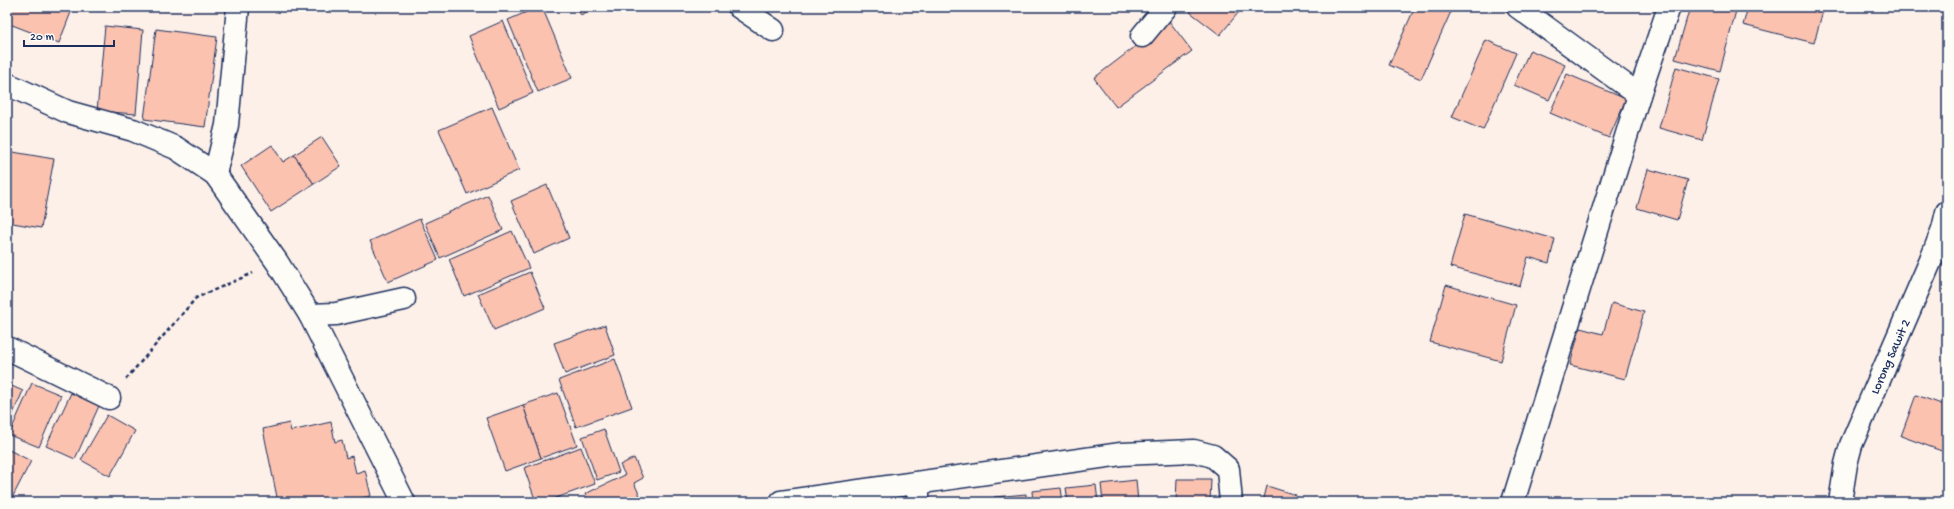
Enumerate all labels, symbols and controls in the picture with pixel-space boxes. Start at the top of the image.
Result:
scale bar [24,22,114,48]
text: 20 m [30,31,55,45]
street label: Lorong Sawit 2 [1868,317,1915,397]

